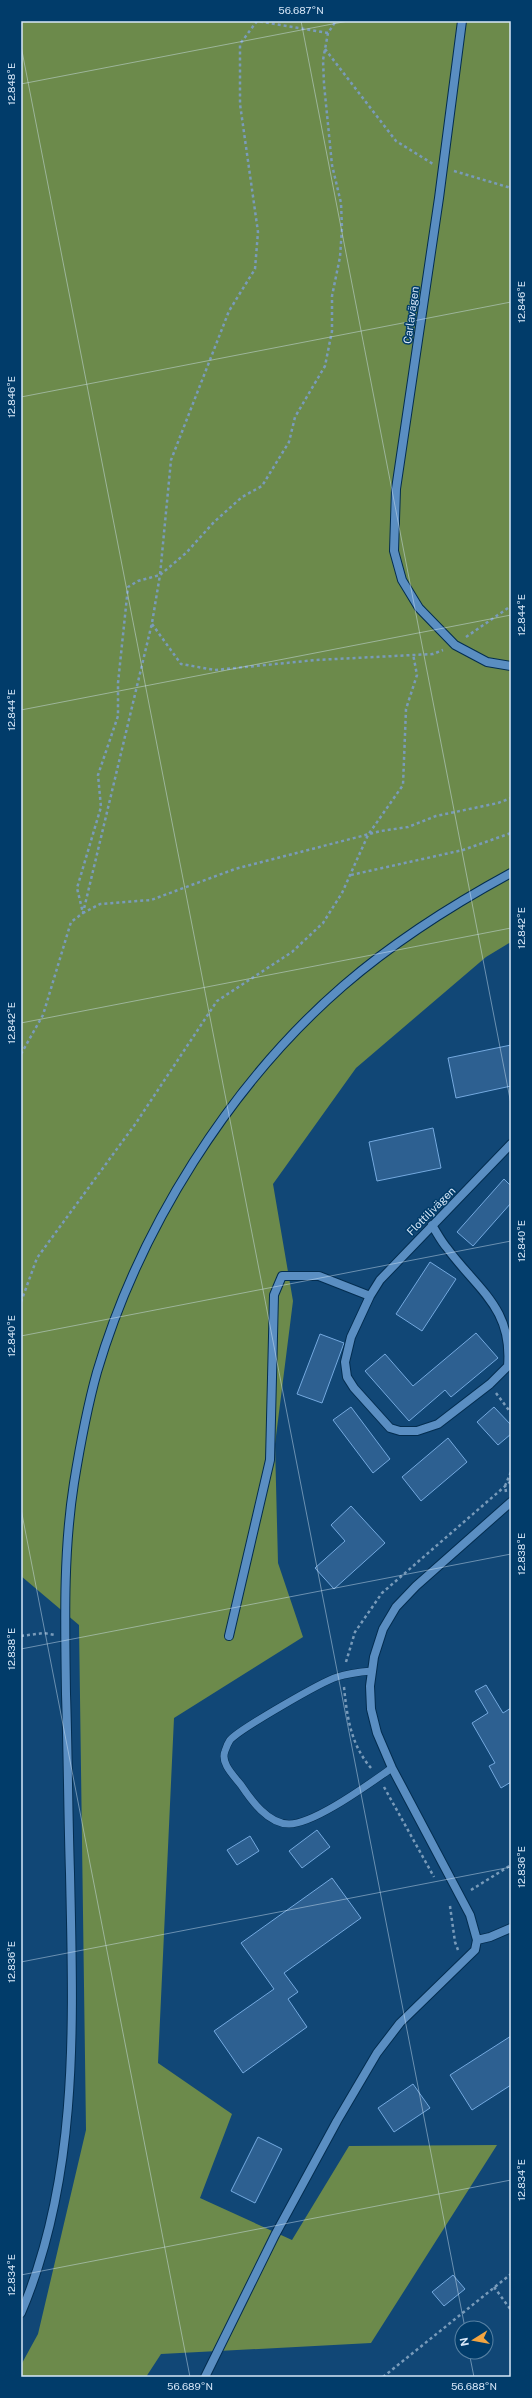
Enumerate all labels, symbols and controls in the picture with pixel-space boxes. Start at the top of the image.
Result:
text: 56.687°N [278,4,324,16]
text: 12.848°E [5,63,17,105]
text: 12.846°E [515,281,527,323]
street label: Carlavägen [401,286,421,344]
text: 12.846°E [5,376,17,418]
text: 12.844°E [515,594,527,636]
text: 12.844°E [5,689,17,731]
text: 12.842°E [515,907,527,949]
text: 12.842°E [5,1002,17,1044]
street label: Flottiljvägen [404,1184,458,1238]
text: 12.840°E [515,1220,527,1262]
text: 12.840°E [5,1315,17,1357]
text: 12.838°E [515,1533,527,1575]
text: 12.838°E [5,1628,17,1670]
text: 12.836°E [515,1846,527,1888]
text: 12.836°E [5,1941,17,1983]
text: 12.834°E [515,2159,527,2201]
text: 12.834°E [5,2254,17,2296]
north arrow [454,2320,494,2360]
text: N [457,2337,471,2347]
text: 56.689°N [167,2380,213,2392]
text: 56.688°N [451,2380,497,2392]

